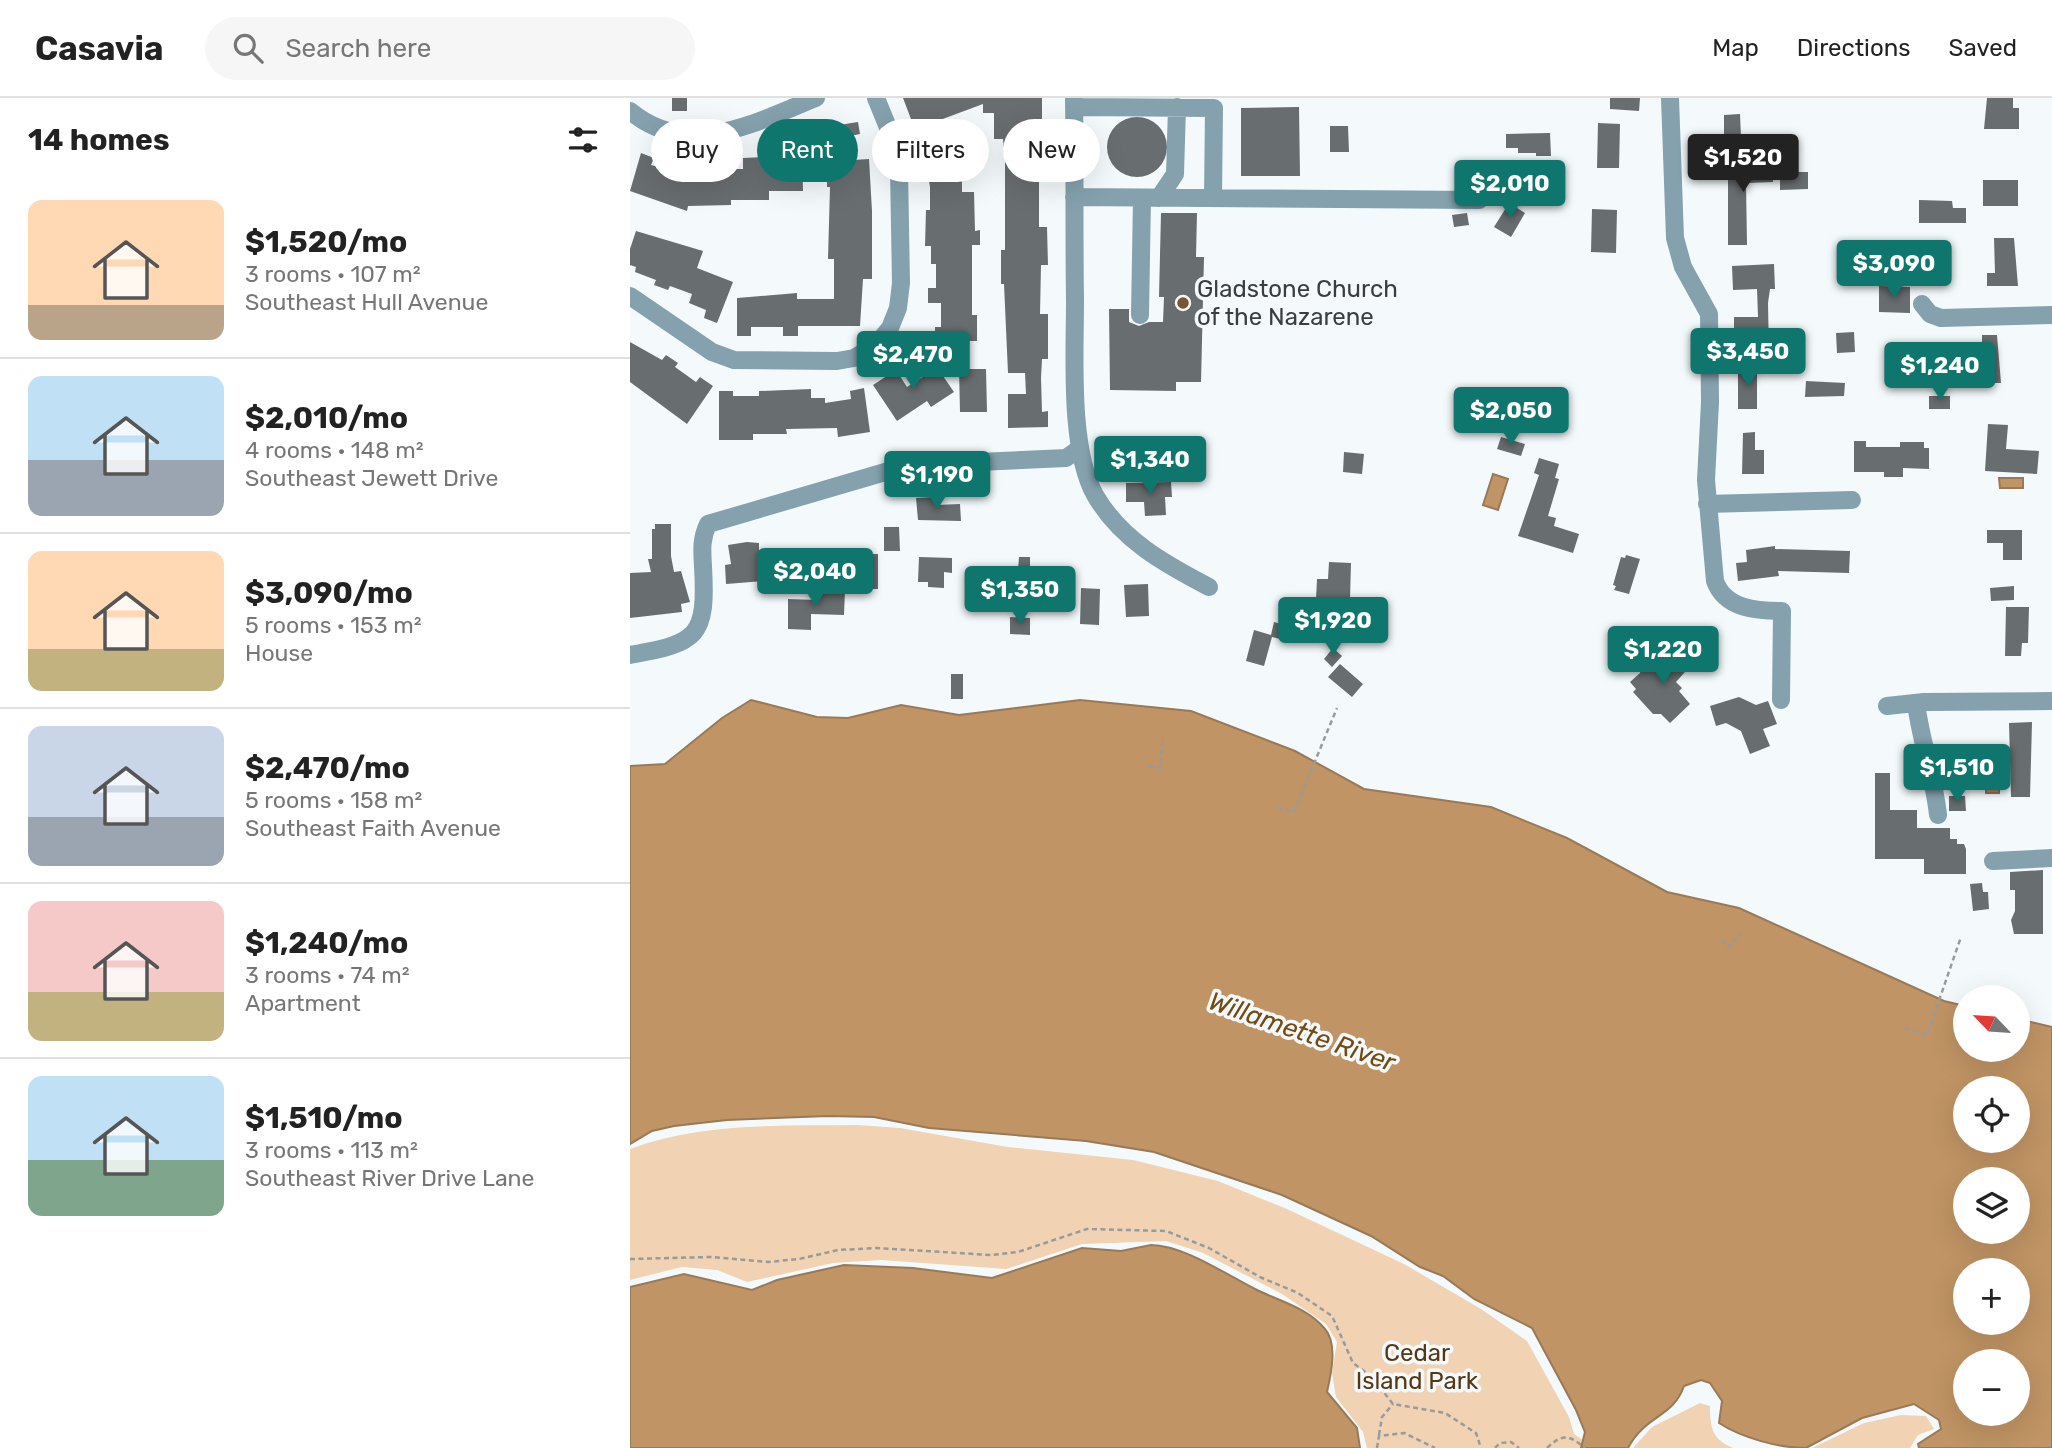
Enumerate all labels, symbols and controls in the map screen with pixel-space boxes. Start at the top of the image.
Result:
search box [205,17,695,80]
text: Casavia [35,29,163,68]
icon: search [229,29,267,67]
text: Search here [285,33,431,64]
text: Map [1712,34,1759,62]
text: Directions [1797,34,1910,62]
text: Saved [1948,34,2017,62]
chip: Buy [651,119,743,182]
chip: Rent [757,119,858,182]
chip: Filters [872,119,989,182]
chip: New [1003,119,1100,182]
icon: filters [564,121,602,159]
text: 14 homes [28,122,170,158]
pin: $1,520 [1686,134,1800,194]
text: $1,520 [1704,143,1782,171]
pin: $2,010 [1453,160,1567,220]
text: $2,010 [1470,169,1550,197]
text: $1,520/mo [245,224,407,260]
icon: home [84,228,168,312]
pin: $3,090 [1837,240,1951,300]
text: $3,090 [1853,249,1935,277]
text: 3 rooms · 107 m² [245,260,421,288]
place label: Gladstone Church of the Nazarene [1197,275,1398,331]
text: Southeast Hull Avenue [245,288,488,316]
marker: Gladstone Church of the Nazarene [1175,295,1191,311]
pin: $3,450 [1691,328,1805,388]
pin: $2,470 [856,331,970,391]
text: $3,450 [1707,337,1789,365]
text: $2,470 [873,340,953,368]
pin: $1,240 [1883,342,1997,402]
text: $1,240 [1900,351,1980,379]
pin: $2,050 [1454,388,1568,447]
text: $2,050 [1470,396,1552,424]
text: $2,010/mo [245,400,408,436]
icon: home [84,404,168,488]
text: 4 rooms · 148 m² [245,436,424,464]
pin: $1,340 [1093,436,1207,496]
text: $1,340 [1110,445,1190,473]
pin: $1,190 [880,452,994,511]
text: $1,190 [900,460,974,488]
text: Southeast Jewett Drive [245,464,498,492]
pin: $2,040 [758,548,872,608]
text: $2,040 [773,557,857,585]
pin: $1,350 [963,566,1077,626]
text: $3,090/mo [245,575,413,611]
text: $1,350 [981,575,1059,603]
icon: home [84,579,168,663]
pin: $1,920 [1276,598,1390,657]
text: $1,920 [1294,606,1372,634]
text: 5 rooms · 153 m² [245,611,422,639]
pin: $1,220 [1606,626,1720,686]
text: $1,220 [1624,635,1702,663]
text: House [245,639,313,667]
pin: $1,510 [1900,744,2014,804]
text: $2,470/mo [245,750,410,786]
text: $1,510 [1920,753,1994,781]
icon: home [84,754,168,838]
text: 5 rooms · 158 m² [245,786,422,814]
text: Southeast Faith Avenue [245,814,501,842]
text: $1,240/mo [245,925,408,961]
icon: home [84,929,168,1013]
text: 3 rooms · 74 m² [245,961,410,989]
north arrow [1953,985,2030,1062]
map controls [1953,985,2030,1426]
water label: Willamette River [1205,986,1400,1079]
text: Apartment [245,989,361,1017]
button: locate [1953,1076,2030,1153]
text: $1,510/mo [245,1100,403,1136]
icon: home [84,1104,168,1188]
text: 3 rooms · 113 m² [245,1136,418,1164]
text: Southeast River Drive Lane [245,1164,534,1192]
button: layers [1953,1167,2030,1244]
button: + [1953,1258,2030,1335]
park label: Cedar Island Park [1356,1339,1479,1395]
button: − [1953,1349,2030,1426]

